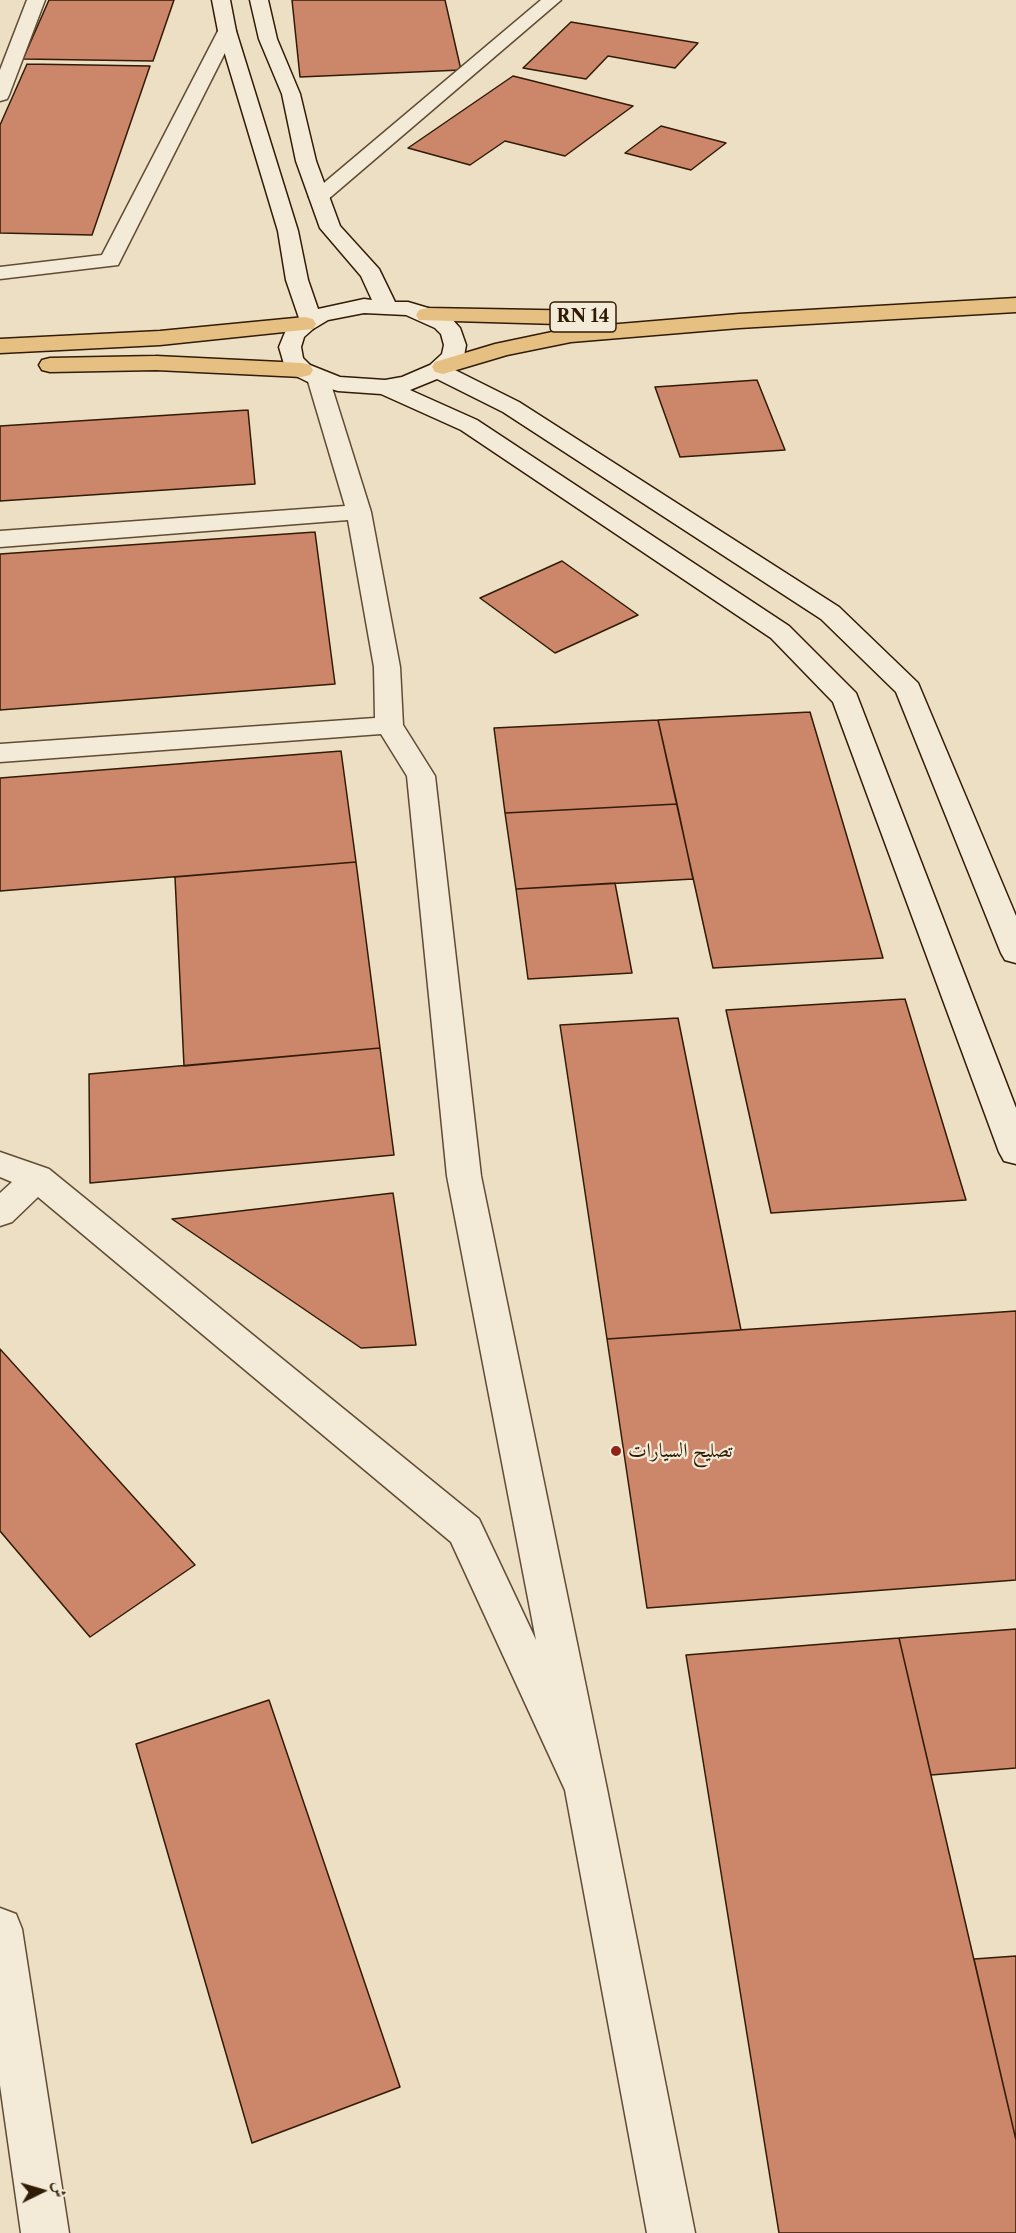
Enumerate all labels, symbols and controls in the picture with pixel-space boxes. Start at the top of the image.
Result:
road number: RN 14 [550,302,616,332]
place label: تصليح السيارات [628,1439,733,1463]
marker: تصليح السيارات [609,1444,623,1458]
north arrow [12,2161,72,2221]
text: ش [49,2181,71,2198]

